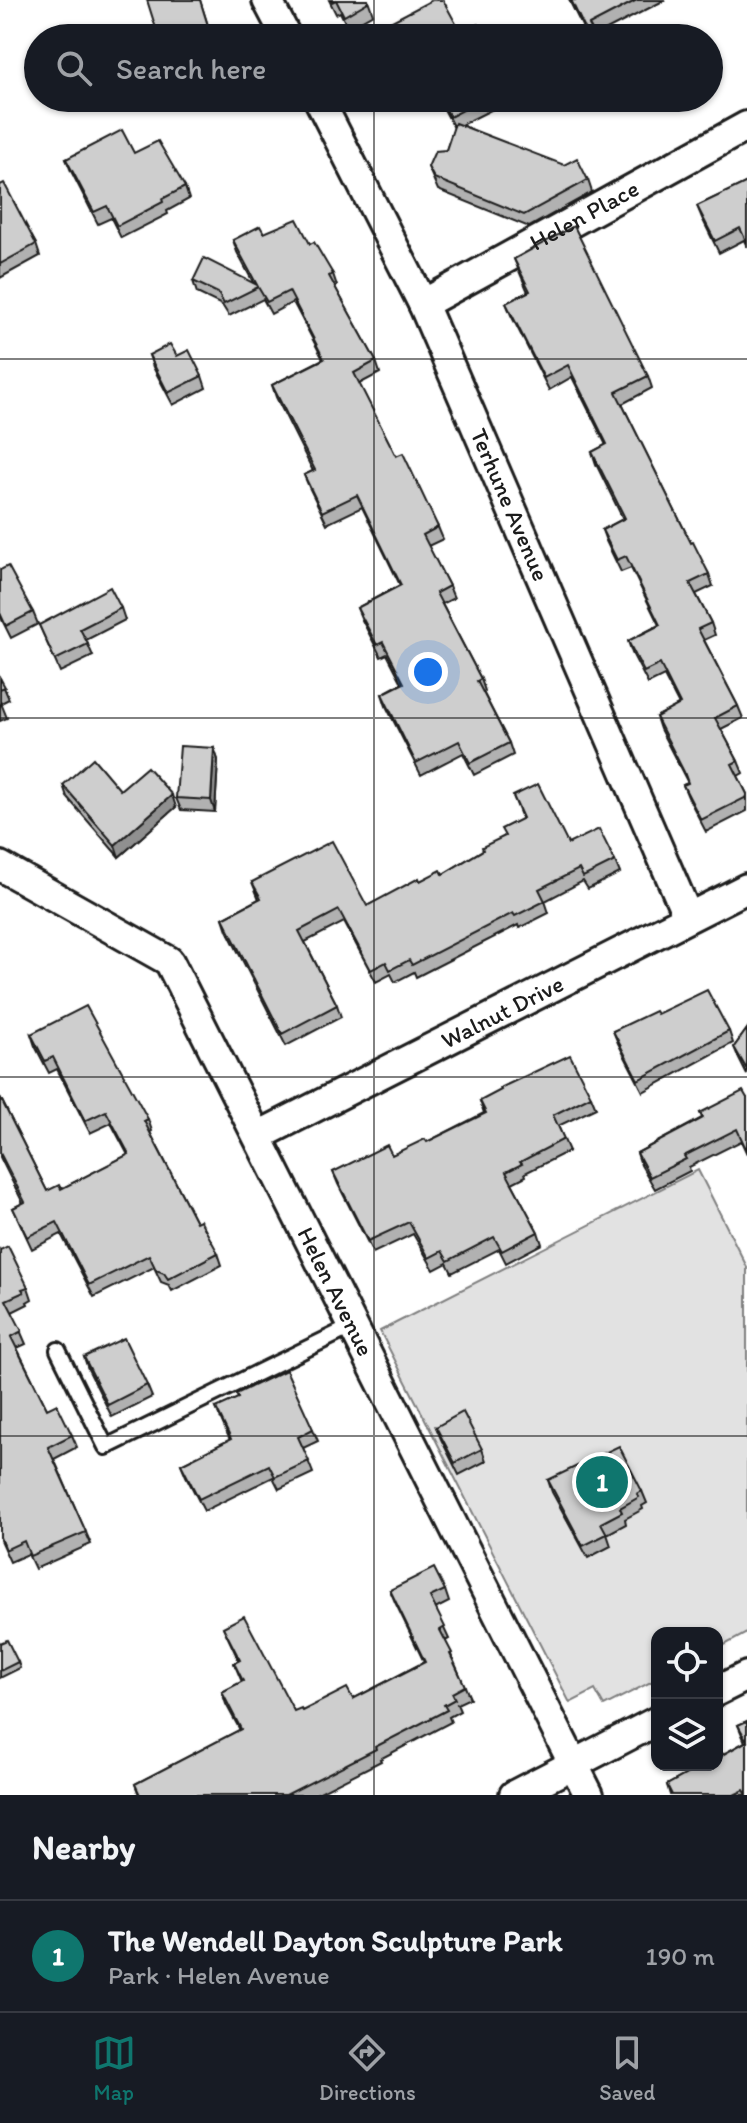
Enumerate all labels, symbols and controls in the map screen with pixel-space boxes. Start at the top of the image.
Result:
search box [24,24,723,112]
icon: search [52,46,96,90]
text: Search here [116,50,266,87]
street label: Helen Place [524,173,644,257]
street label: Terhune Avenue [465,424,556,585]
your location [408,652,448,692]
street label: Walnut Drive [436,969,568,1055]
street label: Helen Avenue [291,1222,381,1361]
pin: 1 [576,1452,628,1512]
map controls [651,1627,723,1771]
button: locate [651,1627,723,1699]
button: layers [651,1699,723,1771]
text: Nearby [32,1827,135,1868]
text: The Wendell Dayton Sculpture Park [108,1922,563,1959]
text: 1 [52,1940,64,1972]
text: 190 m [646,1940,715,1972]
text: Park · Helen Avenue [108,1959,330,1991]
tab: Map [92,2031,136,2106]
tab: Directions [319,2031,416,2106]
tab: Saved [599,2031,655,2106]

